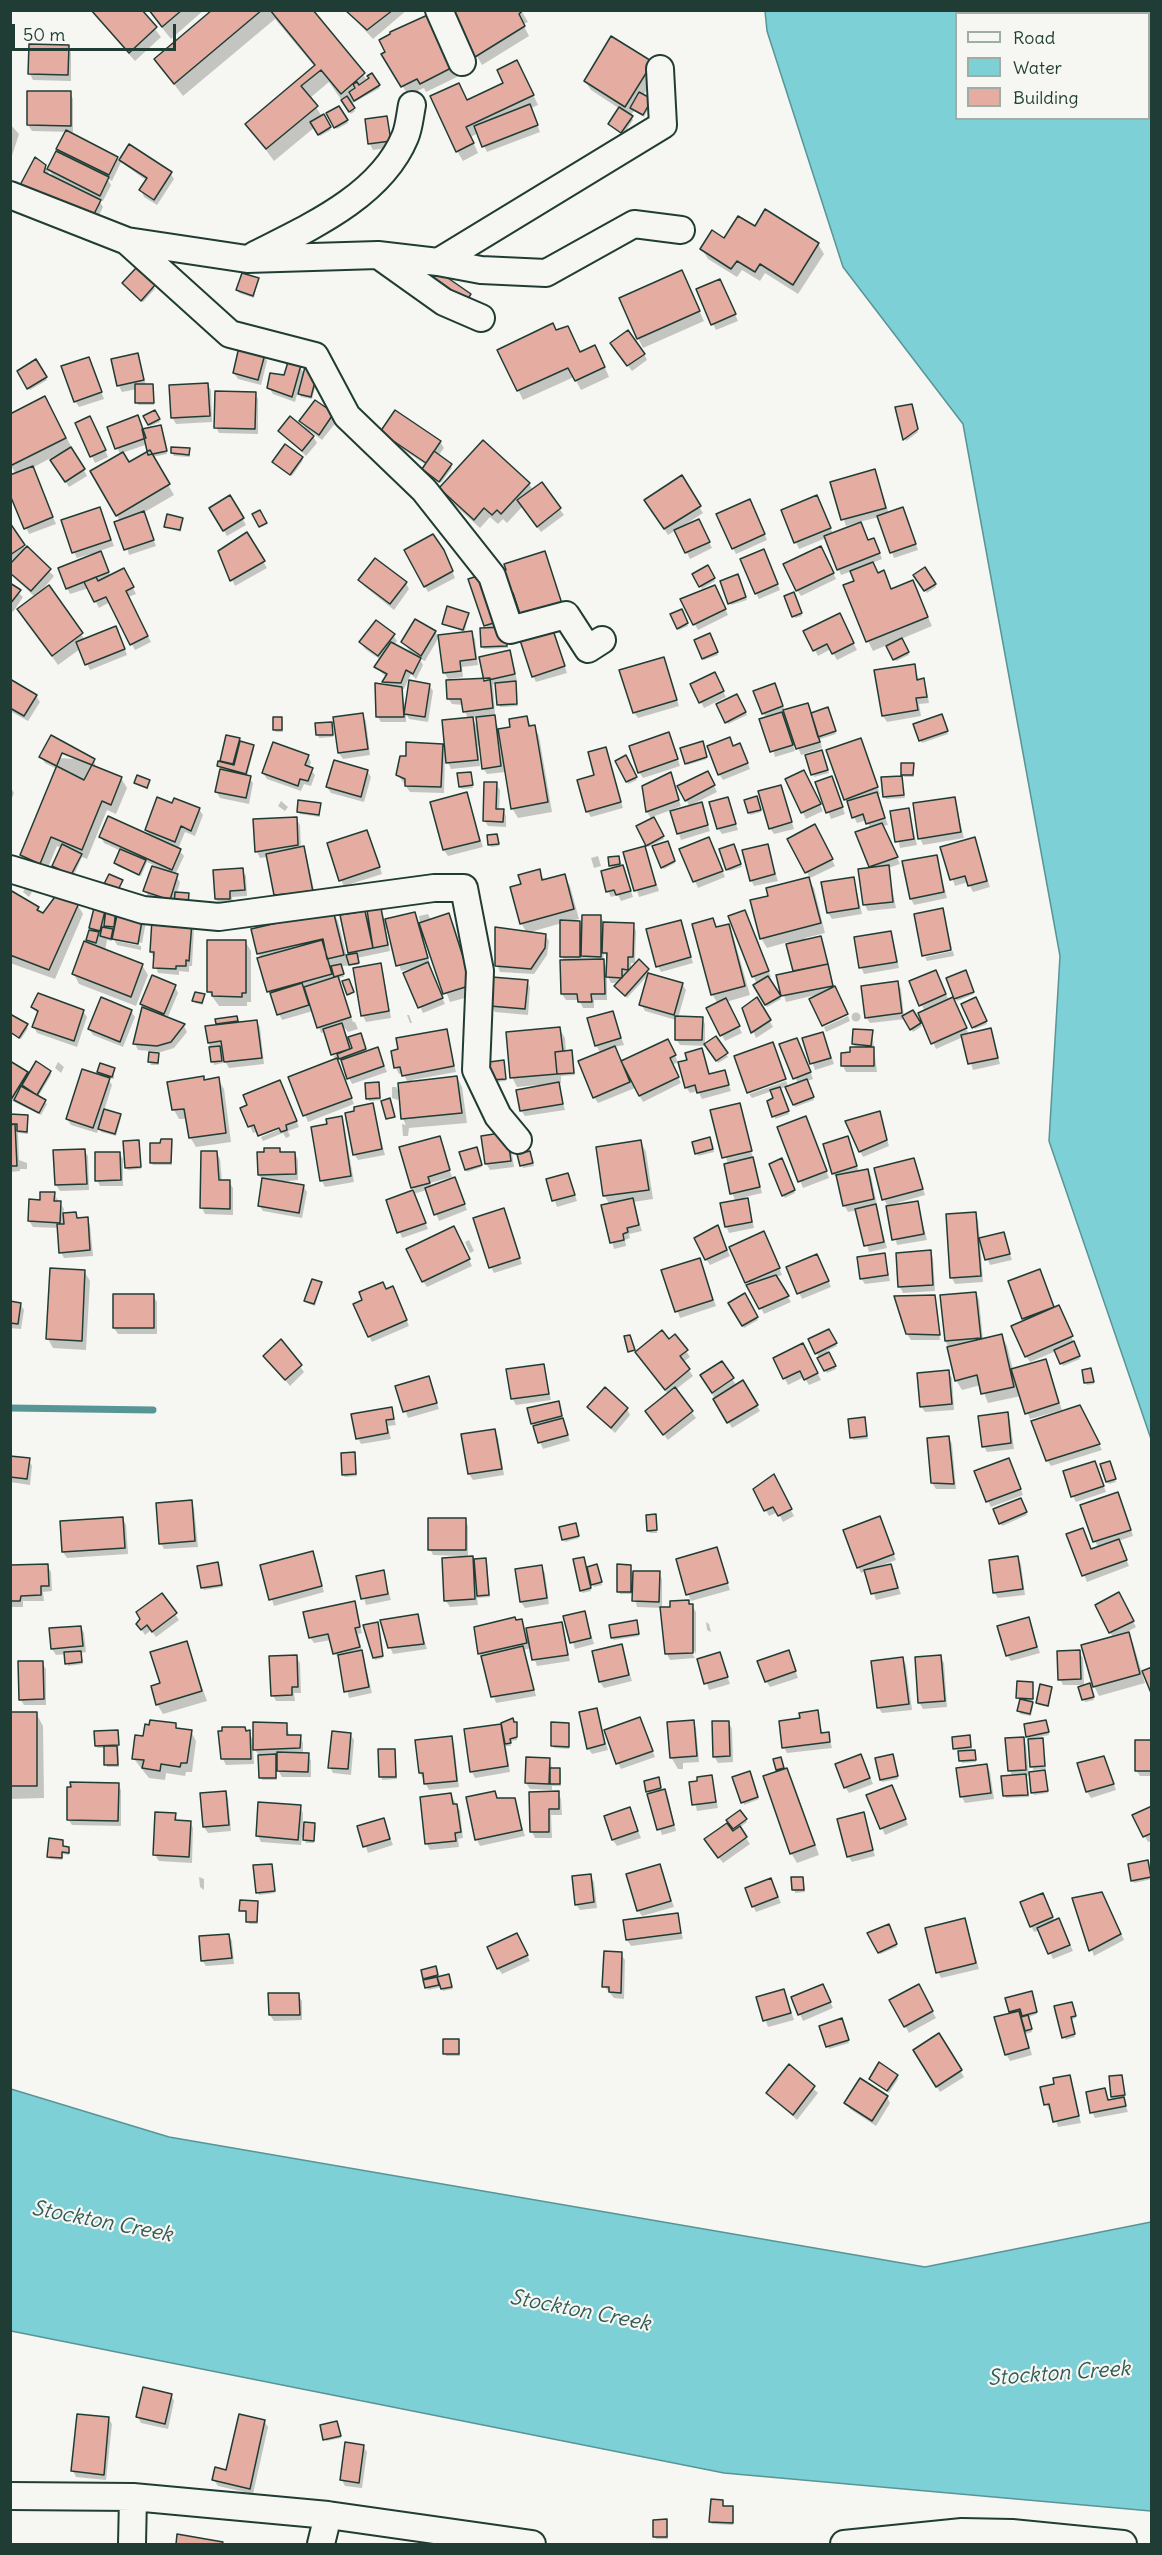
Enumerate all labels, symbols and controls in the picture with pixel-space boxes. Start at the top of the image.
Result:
scale bar [15,12,178,50]
legend [955,12,1150,120]
text: 50 m [23,23,65,46]
text: Road [1013,26,1055,49]
text: Water [1013,56,1062,79]
text: Building [1013,86,1078,109]
water label: Stockton Creek [30,2196,174,2248]
water label: Stockton Creek [508,2285,652,2337]
water label: Stockton Creek [987,2356,1131,2392]

